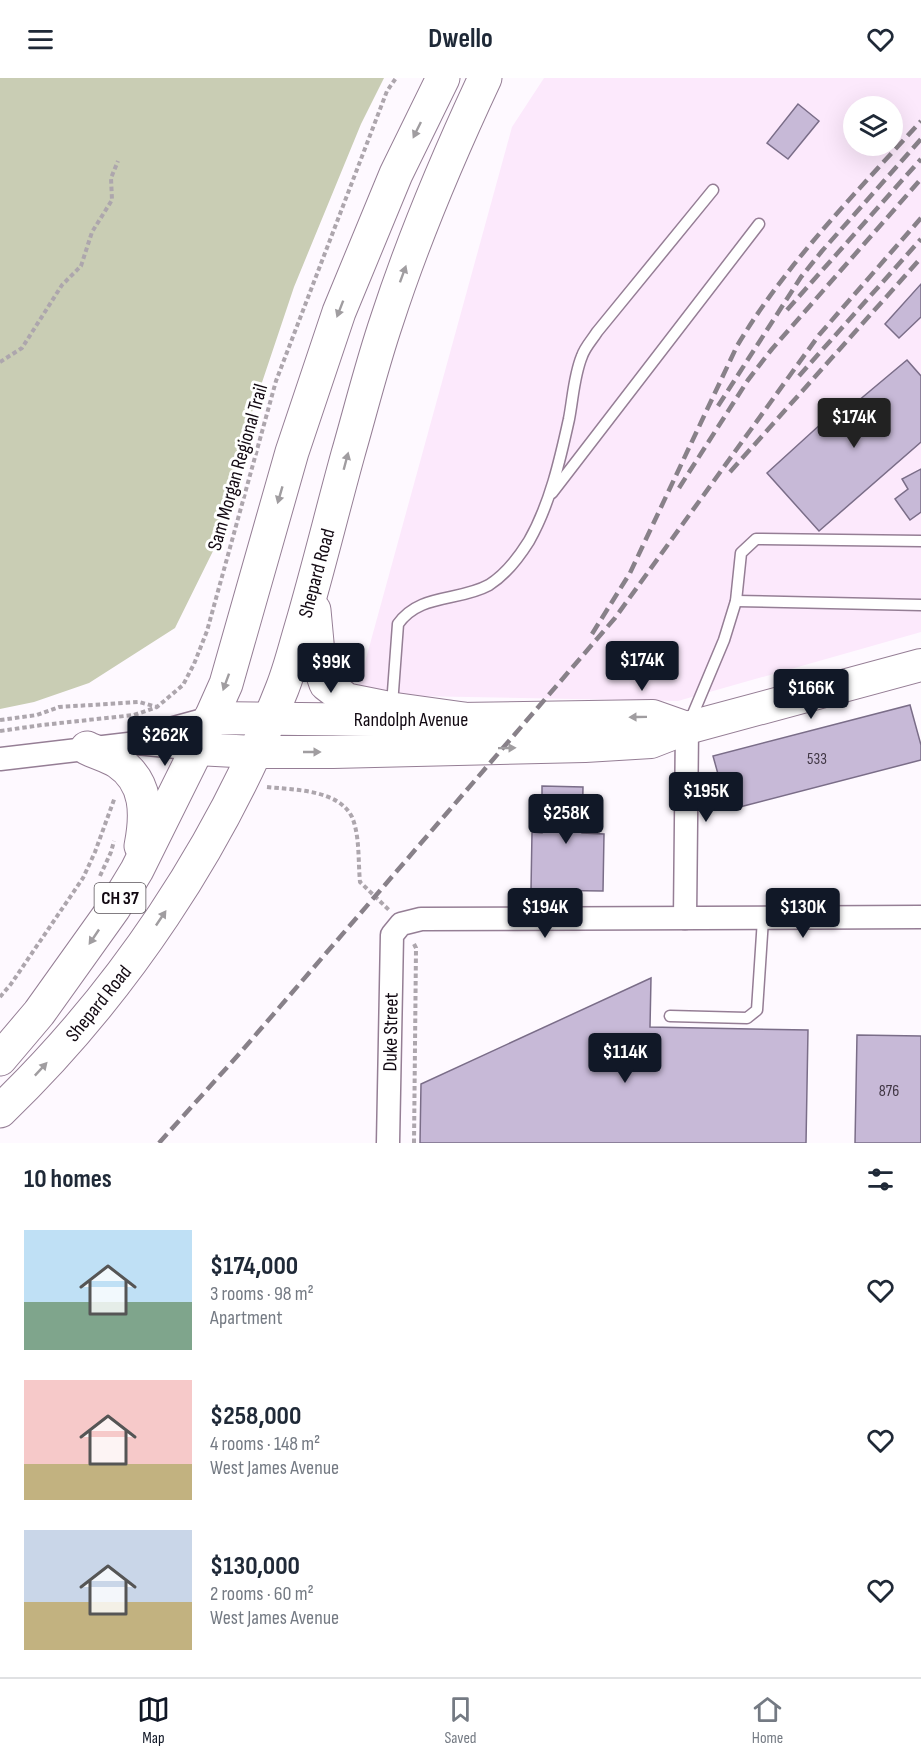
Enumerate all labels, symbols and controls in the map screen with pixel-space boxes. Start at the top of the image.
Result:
icon: menu [24,23,57,56]
text: Dwello [428,23,493,55]
icon: heart [864,23,897,56]
map controls [843,96,903,156]
button: layers [843,96,903,156]
one-way arrow [412,122,421,139]
one-way arrow [398,265,408,283]
one-way arrow [335,300,344,318]
street label: Sam Morgan Regional Trail [203,381,273,553]
pin: $174K [812,398,896,449]
text: $174K [832,405,876,429]
one-way arrow [342,452,352,470]
one-way arrow [275,486,284,504]
street label: Shepard Road [294,526,340,621]
pin: $174K [600,641,684,692]
pin: $99K [295,643,367,694]
text: $174K [620,648,664,672]
text: $99K [311,650,351,674]
pin: $166K [769,669,853,720]
one-way arrow [220,673,230,691]
text: $166K [788,676,834,700]
street label: Randolph Avenue [354,708,468,732]
one-way arrow [628,712,647,721]
pin: $262K [123,716,207,767]
text: $262K [141,723,189,747]
one-way arrow [498,743,517,753]
one-way arrow [303,747,322,757]
house number: 533 [807,750,827,769]
pin: $195K [664,772,748,823]
text: $195K [683,779,729,803]
pin: $258K [524,794,608,845]
text: $258K [542,801,590,825]
road number: CH 37 [94,883,146,913]
pin: $194K [503,888,587,939]
pin: $130K [761,888,845,939]
text: $194K [522,895,568,919]
text: $130K [780,895,826,919]
one-way arrow [155,910,167,926]
one-way arrow [88,928,100,944]
street label: Shepard Road [61,961,137,1047]
street label: Duke Street [378,992,404,1072]
pin: $114K [583,1033,667,1084]
text: $114K [602,1040,648,1064]
one-way arrow [34,1062,48,1077]
house number: 876 [879,1082,899,1101]
icon: filters [864,1163,897,1196]
text: 10 homes [24,1164,112,1195]
text: $174,000 [210,1251,298,1282]
icon: home [72,1254,144,1326]
icon: heart [864,1274,897,1307]
text: 3 rooms · 98 m² [210,1282,314,1306]
text: Apartment [210,1306,283,1330]
text: $258,000 [210,1401,301,1432]
icon: home [72,1404,144,1476]
icon: heart [864,1424,897,1457]
text: 4 rooms · 148 m² [210,1432,320,1456]
text: West James Avenue [210,1456,339,1480]
text: $130,000 [210,1551,300,1582]
icon: home [72,1554,144,1626]
icon: heart [864,1574,897,1607]
text: 2 rooms · 60 m² [210,1582,314,1606]
text: West James Avenue [210,1606,339,1630]
tab: Map [137,1693,170,1748]
tab: Saved [444,1693,477,1748]
tab: Home [751,1693,784,1748]

